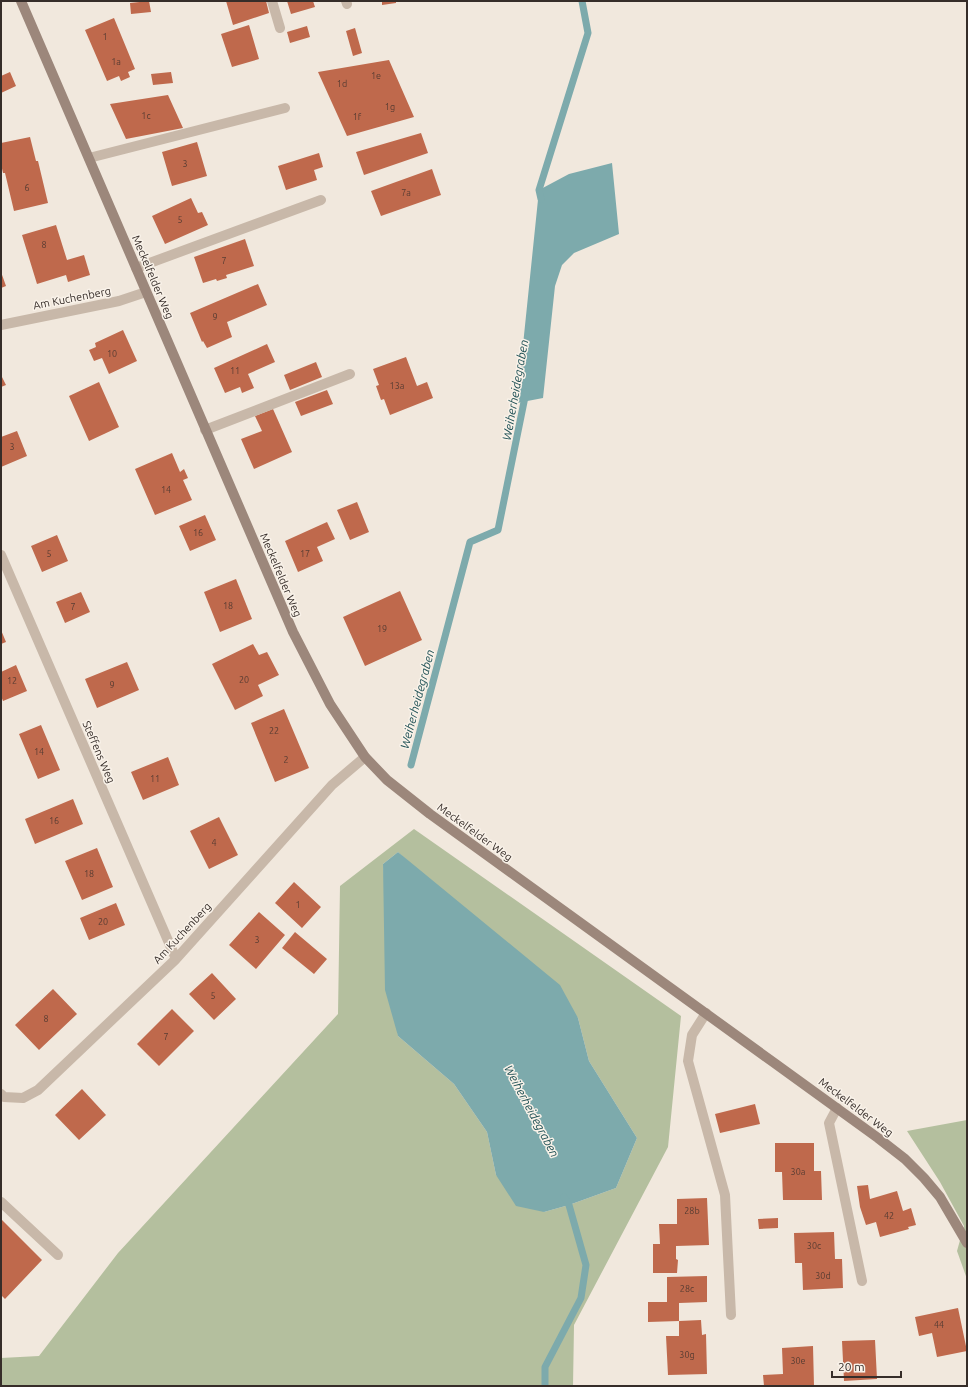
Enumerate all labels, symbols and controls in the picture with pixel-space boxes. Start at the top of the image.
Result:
house number: 1 [102,32,108,42]
house number: 1a [111,57,121,67]
house number: 1e [371,71,381,81]
house number: 1d [337,79,347,89]
house number: 1g [385,102,395,112]
house number: 1c [141,111,151,121]
house number: 1f [353,112,362,122]
house number: 3 [182,159,188,169]
house number: 6 [24,183,30,193]
house number: 7a [401,188,411,198]
house number: 5 [177,215,183,225]
street label: Meckelfelder Weg [130,233,176,321]
house number: 8 [41,240,47,250]
house number: 7 [221,256,227,266]
street label: Am Kuchenberg [32,285,112,311]
house number: 9 [212,312,218,322]
water label: Weiherheidegraben [500,339,530,441]
house number: 10 [107,349,117,359]
house number: 11 [230,366,240,376]
house number: 13a [390,381,404,391]
house number: 3 [9,442,15,452]
house number: 14 [161,485,171,495]
house number: 16 [193,528,203,538]
street label: Meckelfelder Weg [258,531,304,619]
house number: 5 [46,549,52,559]
house number: 17 [300,549,310,559]
house number: 18 [223,601,233,611]
house number: 7 [70,602,76,612]
house number: 19 [377,624,387,634]
water label: Weiherheidegraben [397,648,437,750]
house number: 20 [239,675,249,685]
house number: 12 [7,676,17,686]
house number: 9 [109,680,115,690]
street label: Steffens Weg [80,719,118,785]
house number: 22 [269,726,279,736]
house number: 14 [34,747,44,757]
house number: 2 [283,755,289,765]
house number: 11 [150,774,160,784]
street label: Meckelfelder Weg [435,801,515,863]
house number: 16 [49,816,59,826]
house number: 4 [211,838,217,848]
house number: 18 [84,869,94,879]
street label: Am Kuchenberg [151,900,213,966]
house number: 1 [295,900,301,910]
house number: 20 [98,917,108,927]
house number: 3 [254,935,260,945]
house number: 5 [210,991,216,1001]
house number: 8 [43,1014,49,1024]
house number: 7 [163,1032,169,1042]
water label: Weiherheidegraben [502,1063,562,1159]
street label: Meckelfelder Weg [817,1075,895,1139]
house number: 30a [791,1167,805,1177]
house number: 28b [684,1206,700,1216]
house number: 42 [884,1211,894,1221]
house number: 30c [807,1241,821,1251]
house number: 30d [815,1271,831,1281]
house number: 28c [680,1284,694,1294]
house number: 44 [934,1320,944,1330]
house number: 30g [679,1350,695,1360]
scale bar [832,1353,901,1379]
house number: 30e [790,1356,806,1366]
text: 20 m [838,1360,865,1373]

